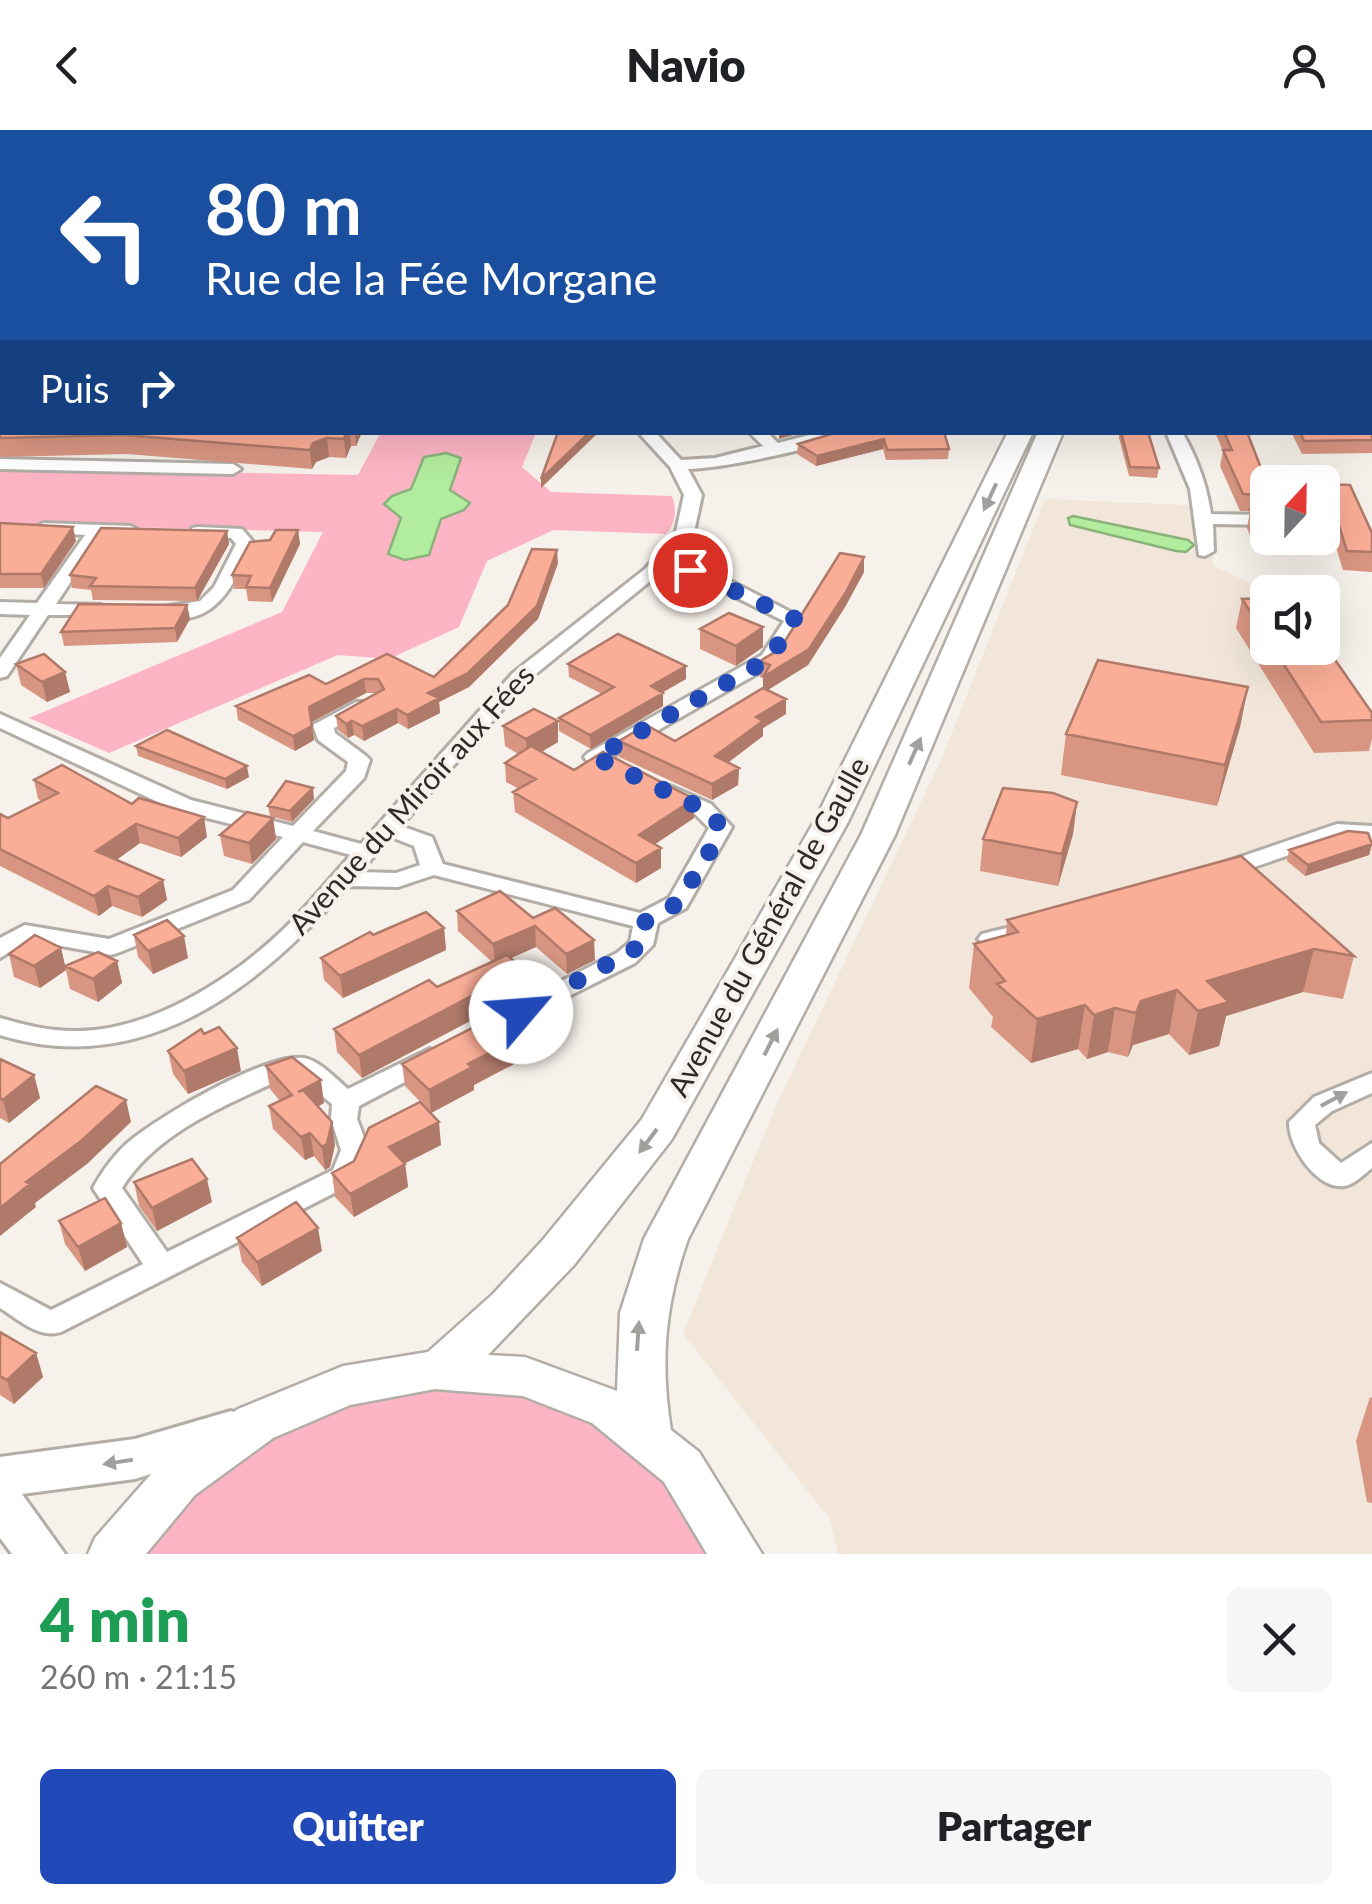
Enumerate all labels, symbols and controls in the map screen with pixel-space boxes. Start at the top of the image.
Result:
icon: back [40,38,95,93]
text: Navio [626,38,746,92]
icon: person [1277,38,1332,93]
text: 80 m [205,166,362,250]
icon: left [40,170,170,300]
text: Rue de la Fée Morgane [205,251,657,305]
icon: right [129,360,184,415]
text: Puis [40,365,109,411]
north arrow [1250,465,1340,555]
map controls [1250,465,1340,665]
one-way arrow [982,483,999,512]
pin [648,528,733,613]
icon: arrive [663,543,718,598]
button: sound [1250,575,1340,665]
street label: Avenue du Miroir aux Fées [280,657,541,941]
one-way arrow [907,736,923,766]
street label: Avenue du Général de Gaulle [659,750,876,1102]
position arrow [469,960,573,1064]
one-way arrow [762,1027,779,1056]
one-way arrow [1319,1091,1348,1108]
one-way arrow [638,1128,658,1154]
one-way arrow [631,1320,647,1352]
one-way arrow [102,1455,133,1470]
text: 4 min [40,1583,190,1655]
button: close [1227,1587,1332,1692]
text: 260 m · 21:15 [40,1657,237,1696]
button: Quitter [40,1769,676,1884]
button: Partager [696,1769,1332,1884]

